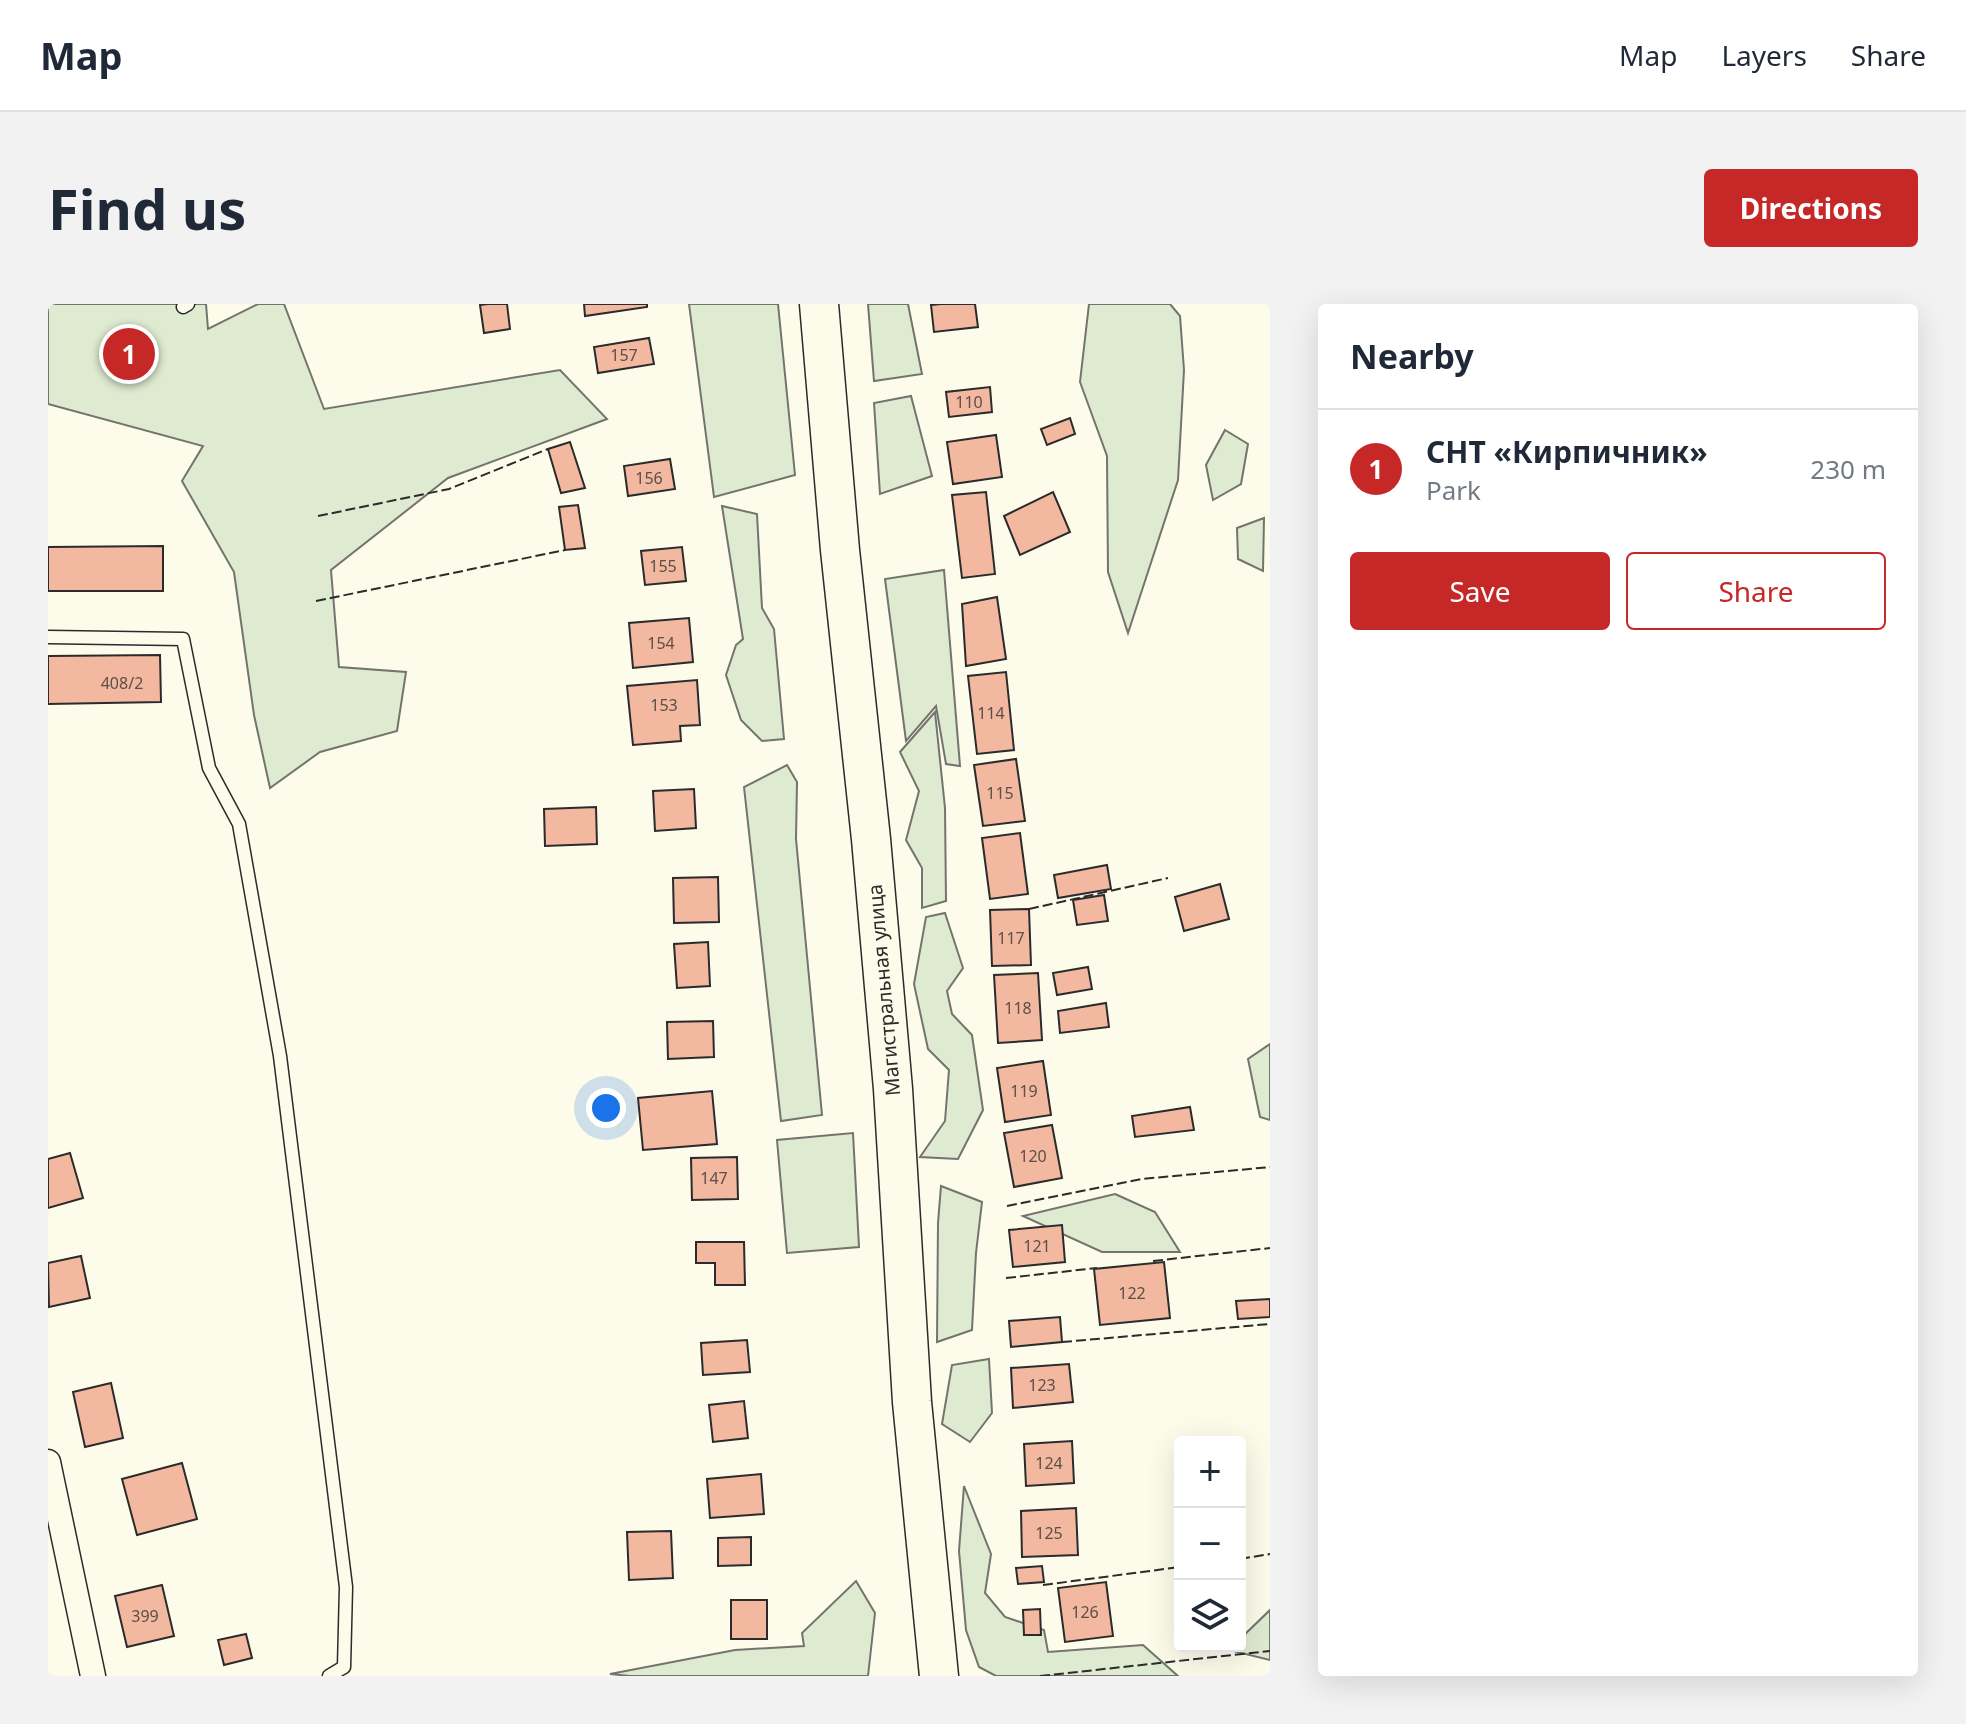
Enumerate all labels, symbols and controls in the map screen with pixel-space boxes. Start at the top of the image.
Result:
text: Map [40,29,123,81]
text: Map [1619,36,1677,74]
text: Layers [1721,36,1807,74]
text: Share [1851,36,1926,74]
button: Directions [1704,169,1918,247]
text: Find us [48,170,246,246]
pin: 1 [103,324,155,384]
text: Nearby [1350,333,1474,379]
house number: 157 [610,344,638,366]
house number: 110 [955,391,983,413]
text: СНТ «Кирпичник» [1426,431,1708,472]
text: 1 [1369,451,1383,487]
text: 230 m [1810,451,1886,487]
house number: 156 [635,467,663,489]
text: Park [1426,472,1481,508]
button: Save [1350,552,1610,630]
button: Share [1626,552,1886,630]
house number: 155 [649,555,677,577]
house number: 154 [647,632,675,654]
house number: 408/2 [101,672,143,694]
house number: 153 [650,694,678,716]
house number: 114 [977,702,1005,724]
house number: 115 [986,782,1014,804]
street label: Магистральная улица [861,883,906,1097]
house number: 117 [997,927,1025,949]
house number: 118 [1004,997,1032,1019]
house number: 119 [1010,1080,1038,1102]
your location [586,1088,626,1128]
house number: 120 [1019,1145,1047,1167]
house number: 147 [700,1167,728,1189]
house number: 121 [1023,1235,1051,1257]
house number: 122 [1118,1282,1146,1304]
house number: 123 [1028,1374,1056,1396]
map controls [1174,1436,1246,1652]
button: + [1174,1436,1246,1508]
house number: 124 [1035,1452,1063,1474]
button: − [1174,1508,1246,1580]
house number: 125 [1035,1522,1063,1544]
button: layers [1174,1580,1246,1652]
house number: 126 [1071,1601,1099,1623]
house number: 399 [131,1605,159,1627]

